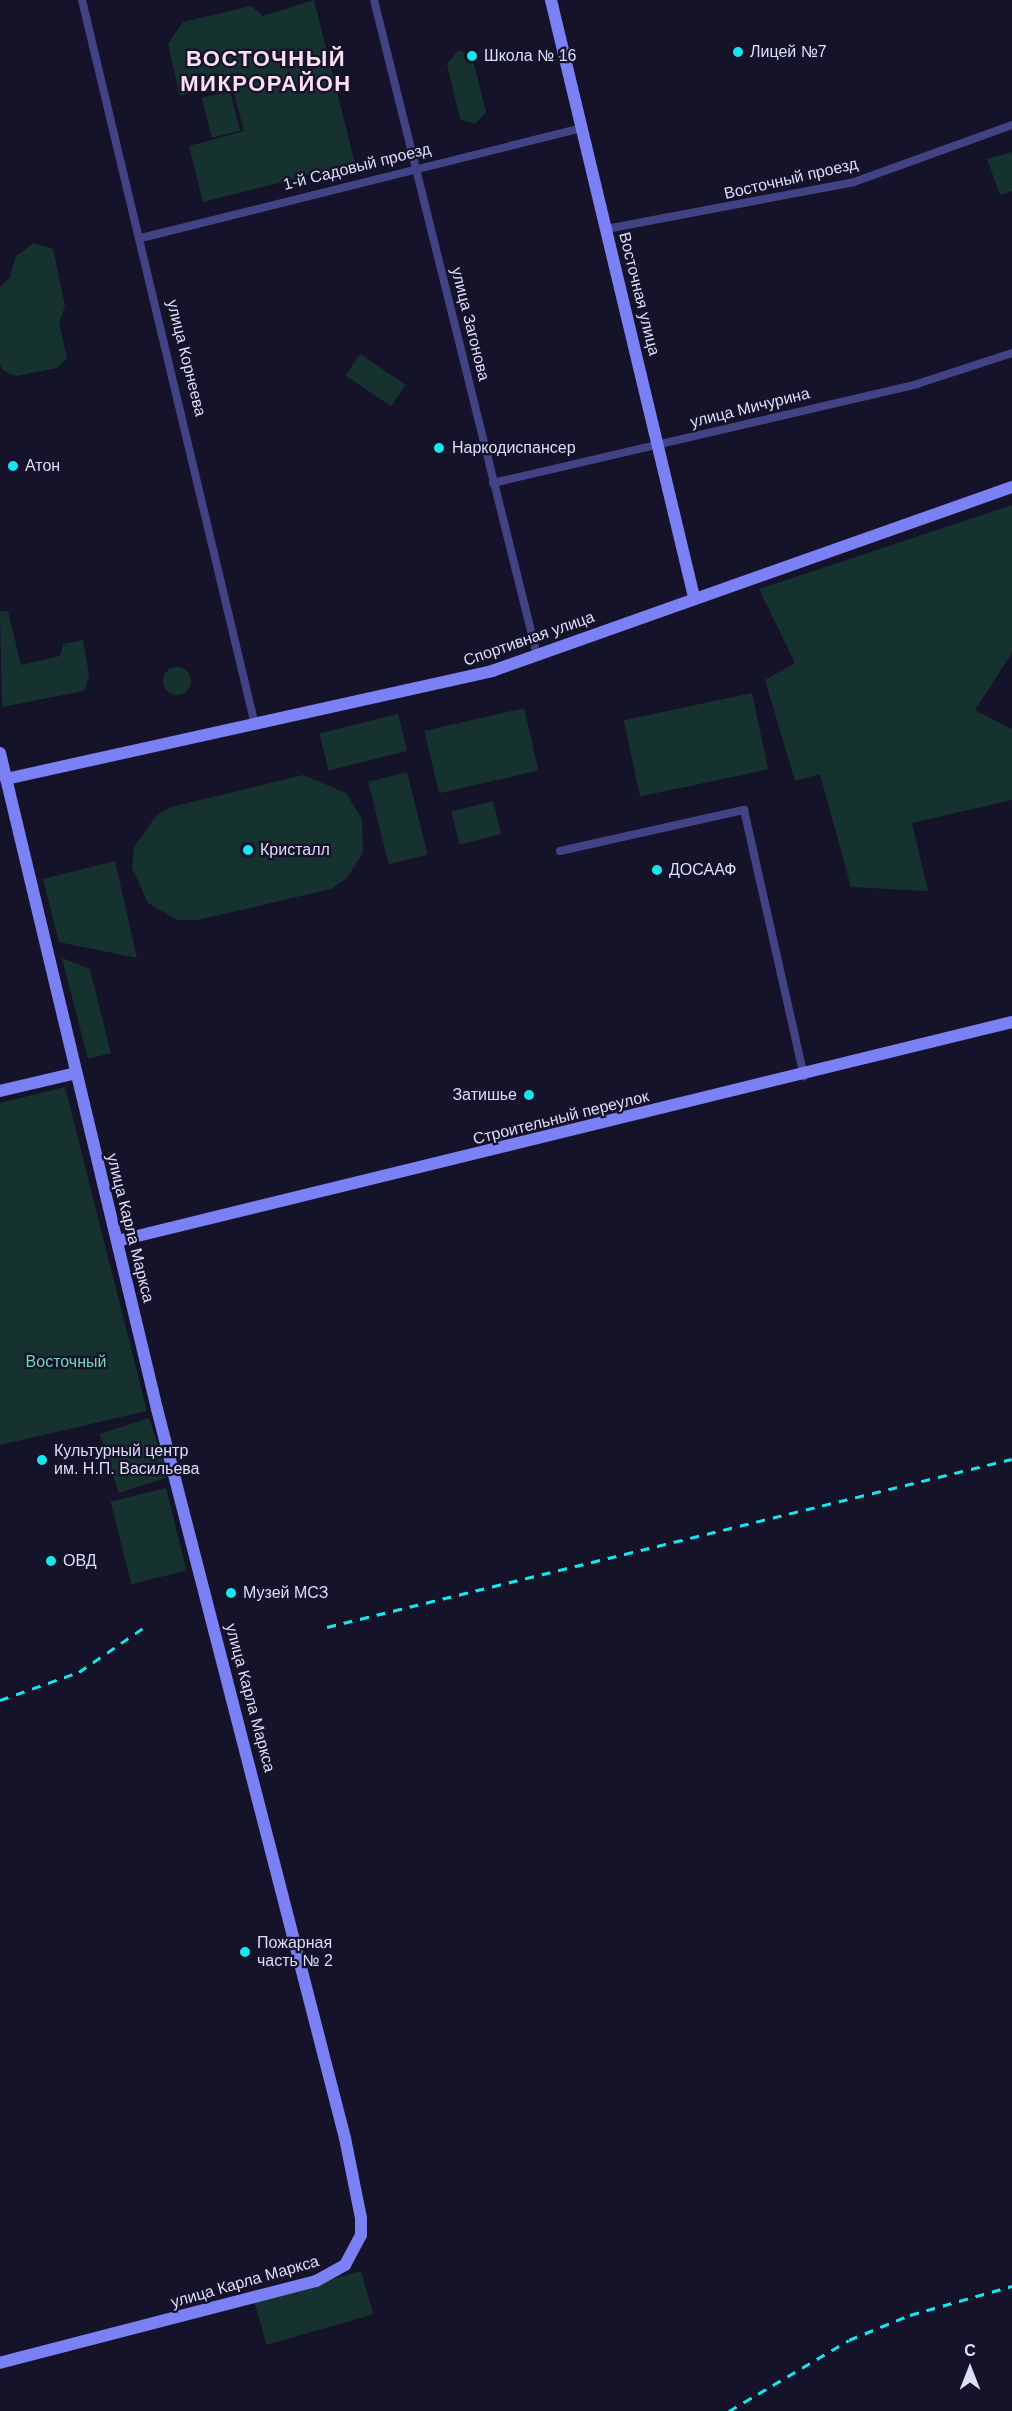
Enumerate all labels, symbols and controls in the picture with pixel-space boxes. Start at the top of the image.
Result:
place label: Лицей №7 [750,42,827,62]
district label: ВОСТОЧНЫЙ МИКРОРАЙОН [180,45,352,96]
marker: Лицей №7 [731,45,745,59]
place label: Школа № 16 [484,46,576,66]
marker: Школа № 16 [465,49,479,63]
street label: 1-й Садовый проезд [281,139,433,195]
street label: Восточный проезд [722,154,860,204]
street label: Восточная улица [614,230,664,358]
street label: улица Загонова [447,265,493,383]
street label: улица Корнеева [162,298,210,418]
street label: улица Мичурина [688,384,812,432]
place label: Наркодиспансер [452,438,576,458]
marker: Наркодиспансер [430,439,448,457]
place label: Атон [25,456,60,476]
marker: Атон [6,459,20,473]
street label: Спортивная улица [461,608,597,670]
place label: Кристалл [260,840,330,860]
marker: Кристалл [241,843,255,857]
place label: ДОСААФ [669,860,736,880]
marker: ДОСААФ [650,863,664,877]
place label: Затишье [452,1085,517,1105]
street label: Строительный переулок [471,1087,651,1149]
marker: Затишье [522,1088,536,1102]
street label: улица Карла Маркса [102,1151,158,1305]
park label: Восточный [26,1352,106,1372]
place label: Культурный центр им. Н.П. Васильева [54,1441,200,1479]
marker: Культурный центр им. Н.П. Васильева [35,1453,49,1467]
place label: ОВД [63,1551,97,1571]
marker: ОВД [44,1554,58,1568]
place label: Музей МСЗ [243,1583,328,1603]
marker: Музей МСЗ [224,1586,238,1600]
street label: улица Карла Маркса [221,1622,279,1774]
place label: Пожарная часть № 2 [257,1933,333,1971]
marker: Пожарная часть № 2 [238,1945,252,1959]
street label: улица Карла Маркса [169,2252,321,2312]
north arrow [940,2339,1000,2399]
text: С [964,2342,976,2359]

